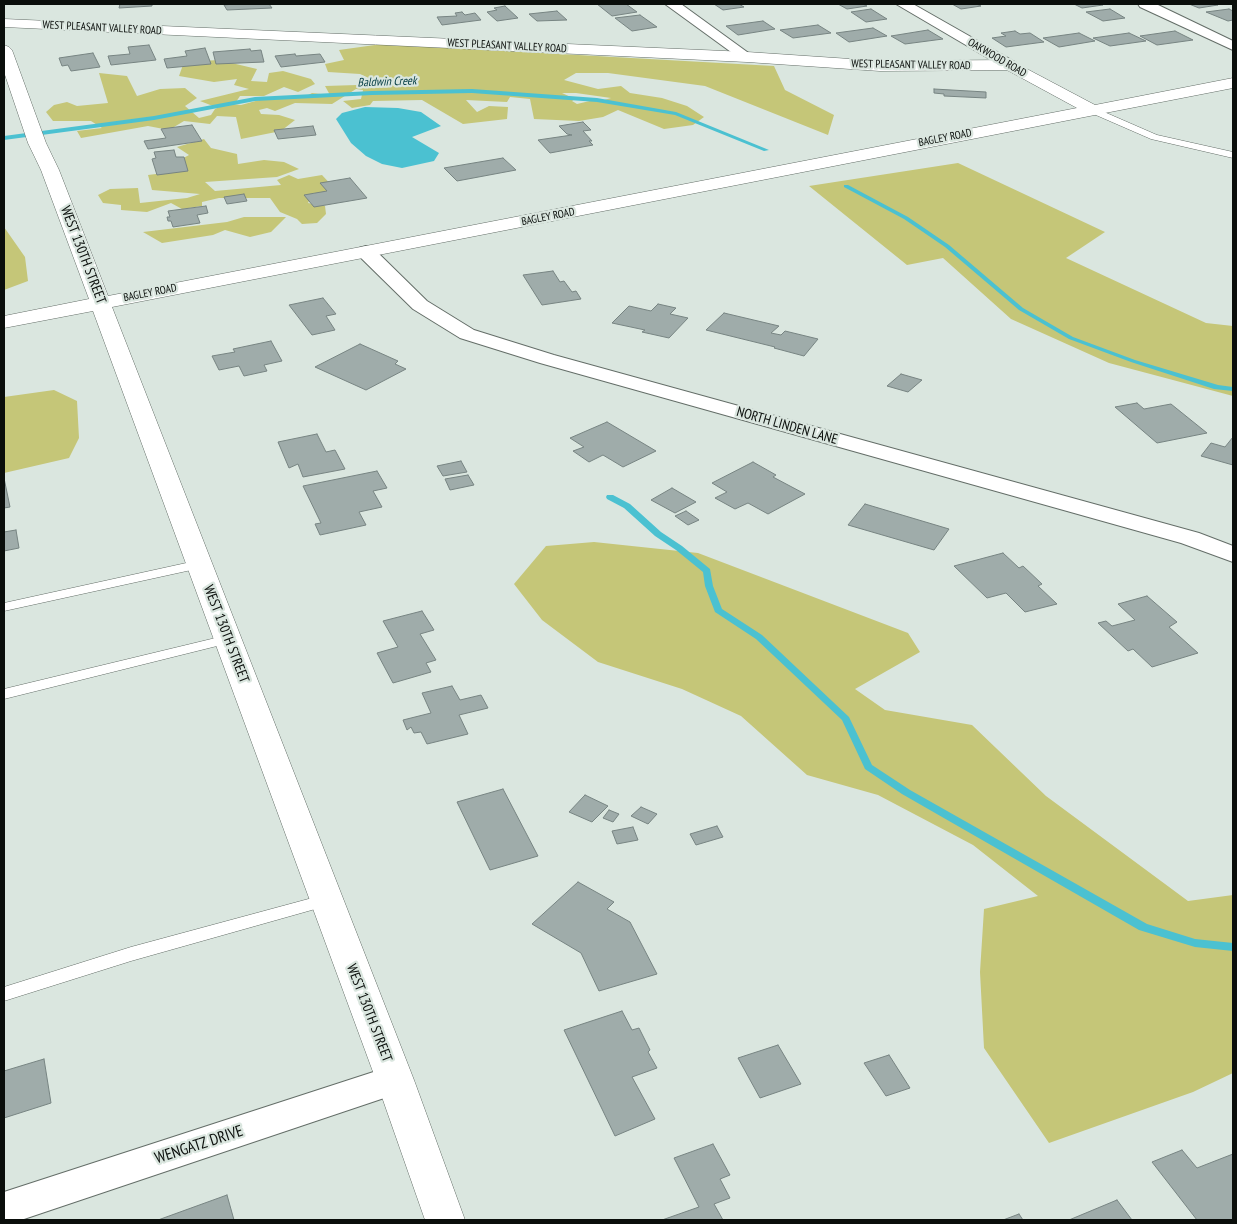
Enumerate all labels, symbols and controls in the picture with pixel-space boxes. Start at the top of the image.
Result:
street label: WEST PLEASANT VALLEY ROAD [42,18,162,38]
street label: WEST PLEASANT VALLEY ROAD [447,36,567,56]
street label: OAKWOOD ROAD [965,36,1029,80]
street label: WEST PLEASANT VALLEY ROAD [851,57,971,73]
water label: Baldwin Creek [357,74,417,90]
street label: BAGLEY ROAD [917,126,973,150]
street label: WEST 130TH STREET [57,204,109,306]
street label: BAGLEY ROAD [520,205,576,229]
street label: BAGLEY ROAD [122,281,178,305]
street label: NORTH LINDEN LANE [734,404,840,448]
street label: WEST 130TH STREET [200,583,252,685]
street label: WEST 130TH STREET [343,962,395,1064]
street label: WENGATZ DRIVE [152,1122,246,1168]

